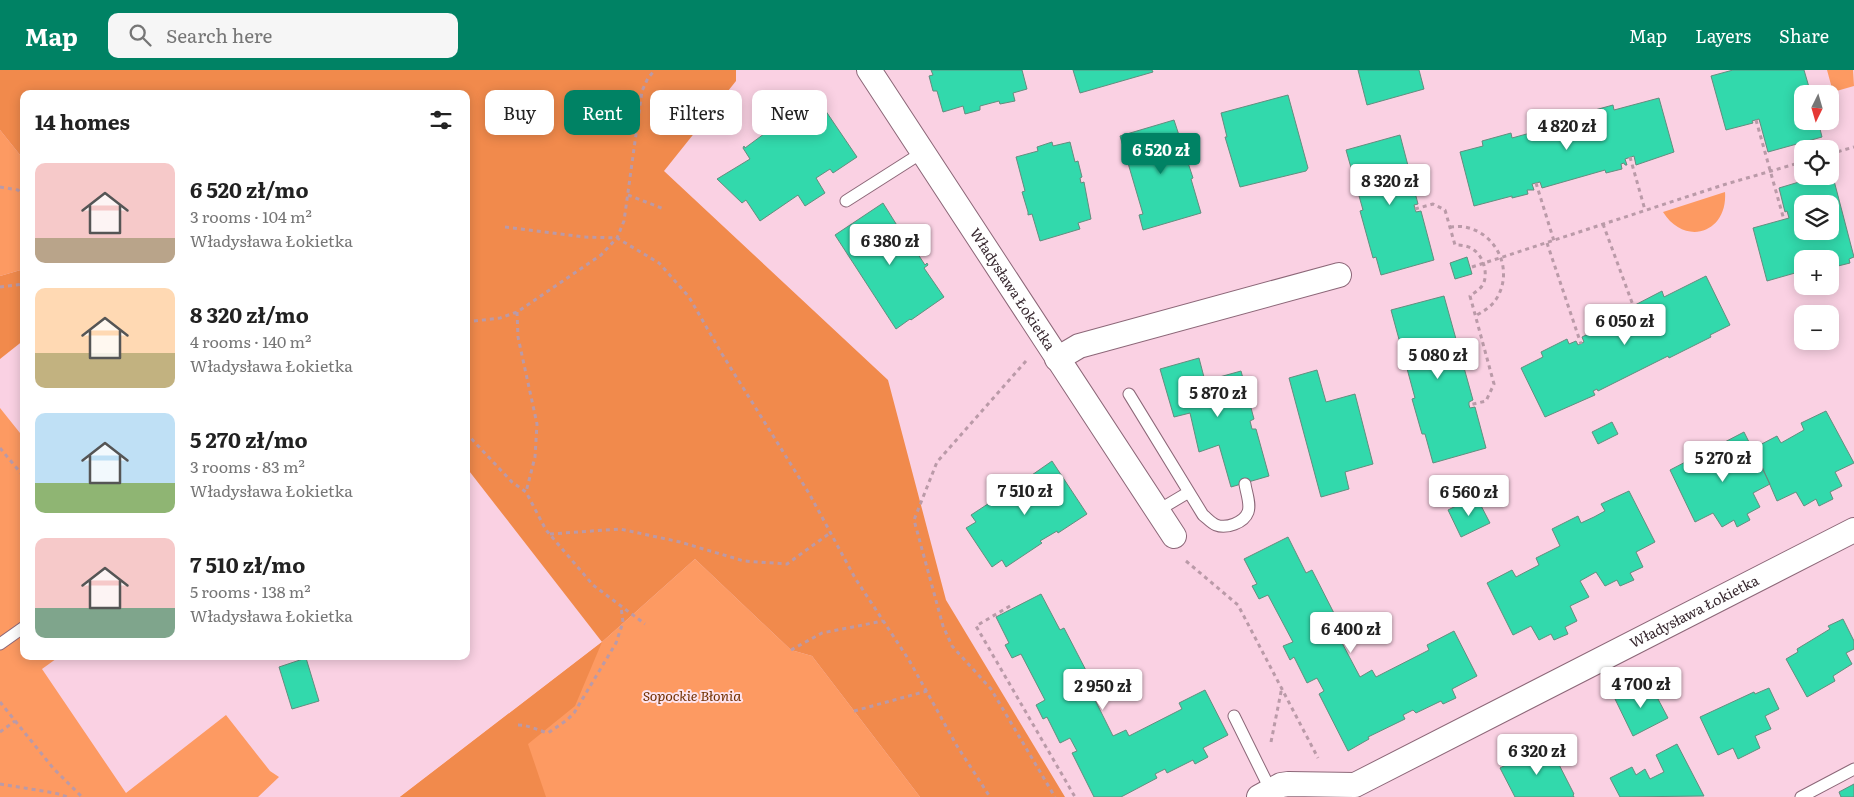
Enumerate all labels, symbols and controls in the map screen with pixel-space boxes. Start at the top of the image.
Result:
search box [108,13,458,58]
text: Map [25,18,78,53]
icon: search [126,21,154,49]
text: Search here [166,21,272,49]
text: Map [1629,22,1667,49]
text: Layers [1695,22,1751,49]
text: Share [1779,22,1829,49]
north arrow [1794,85,1839,130]
map controls [1794,85,1839,350]
chip: Buy [485,90,554,135]
chip: Rent [564,90,640,135]
chip: Filters [650,90,742,135]
chip: New [752,90,827,135]
text: 14 homes [35,105,130,136]
icon: filters [427,106,455,134]
pin: 4 820 zł [1515,108,1619,151]
text: 4 820 zł [1538,113,1596,137]
pin: 6 520 zł [1109,132,1213,175]
text: 6 520 zł [1132,137,1190,161]
button: locate [1794,140,1839,185]
pin: 8 320 zł [1338,164,1442,206]
text: 8 320 zł [1361,168,1419,192]
text: 6 520 zł/mo [190,173,309,204]
icon: home [75,183,135,243]
button: layers [1794,195,1839,240]
text: 3 rooms · 104 m² [190,204,312,228]
pin: 6 380 zł [838,224,942,266]
street label: Władysława Łokietka [966,224,1061,354]
text: Władysława Łokietka [190,228,353,252]
text: 6 380 zł [861,228,919,252]
button: + [1794,250,1839,295]
text: 8 320 zł/mo [190,298,309,329]
pin: 6 050 zł [1573,304,1677,346]
button: − [1794,305,1839,350]
icon: home [75,308,135,368]
text: 6 050 zł [1596,308,1654,332]
text: 4 rooms · 140 m² [190,329,311,353]
pin: 5 080 zł [1386,338,1490,380]
text: 5 080 zł [1409,342,1467,366]
text: Władysława Łokietka [190,353,353,377]
pin: 5 870 zł [1166,376,1270,418]
text: 5 870 zł [1189,380,1247,404]
text: 5 270 zł/mo [190,423,308,454]
icon: home [75,433,135,493]
pin: 5 270 zł [1671,440,1775,483]
text: 5 270 zł [1695,445,1751,469]
text: 3 rooms · 83 m² [190,454,305,478]
pin: 7 510 zł [973,474,1077,516]
pin: 6 560 zł [1417,474,1521,517]
text: Władysława Łokietka [190,478,353,502]
text: 7 510 zł [998,478,1052,502]
text: 6 560 zł [1440,479,1498,503]
text: 7 510 zł/mo [190,548,305,579]
icon: home [75,558,135,618]
street label: Władysława Łokietka [1626,569,1762,652]
text: 5 rooms · 138 m² [190,579,311,603]
text: Władysława Łokietka [190,603,353,627]
pin: 6 400 zł [1299,612,1403,654]
text: 6 400 zł [1321,616,1381,640]
pin: 4 700 zł [1589,666,1693,709]
pin: 2 950 zł [1051,668,1155,711]
text: 4 700 zł [1611,671,1671,695]
text: 2 950 zł [1074,673,1132,697]
park label: Sopockie Błonia [643,685,741,705]
pin: 6 320 zł [1485,734,1589,776]
text: 6 320 zł [1508,738,1566,762]

